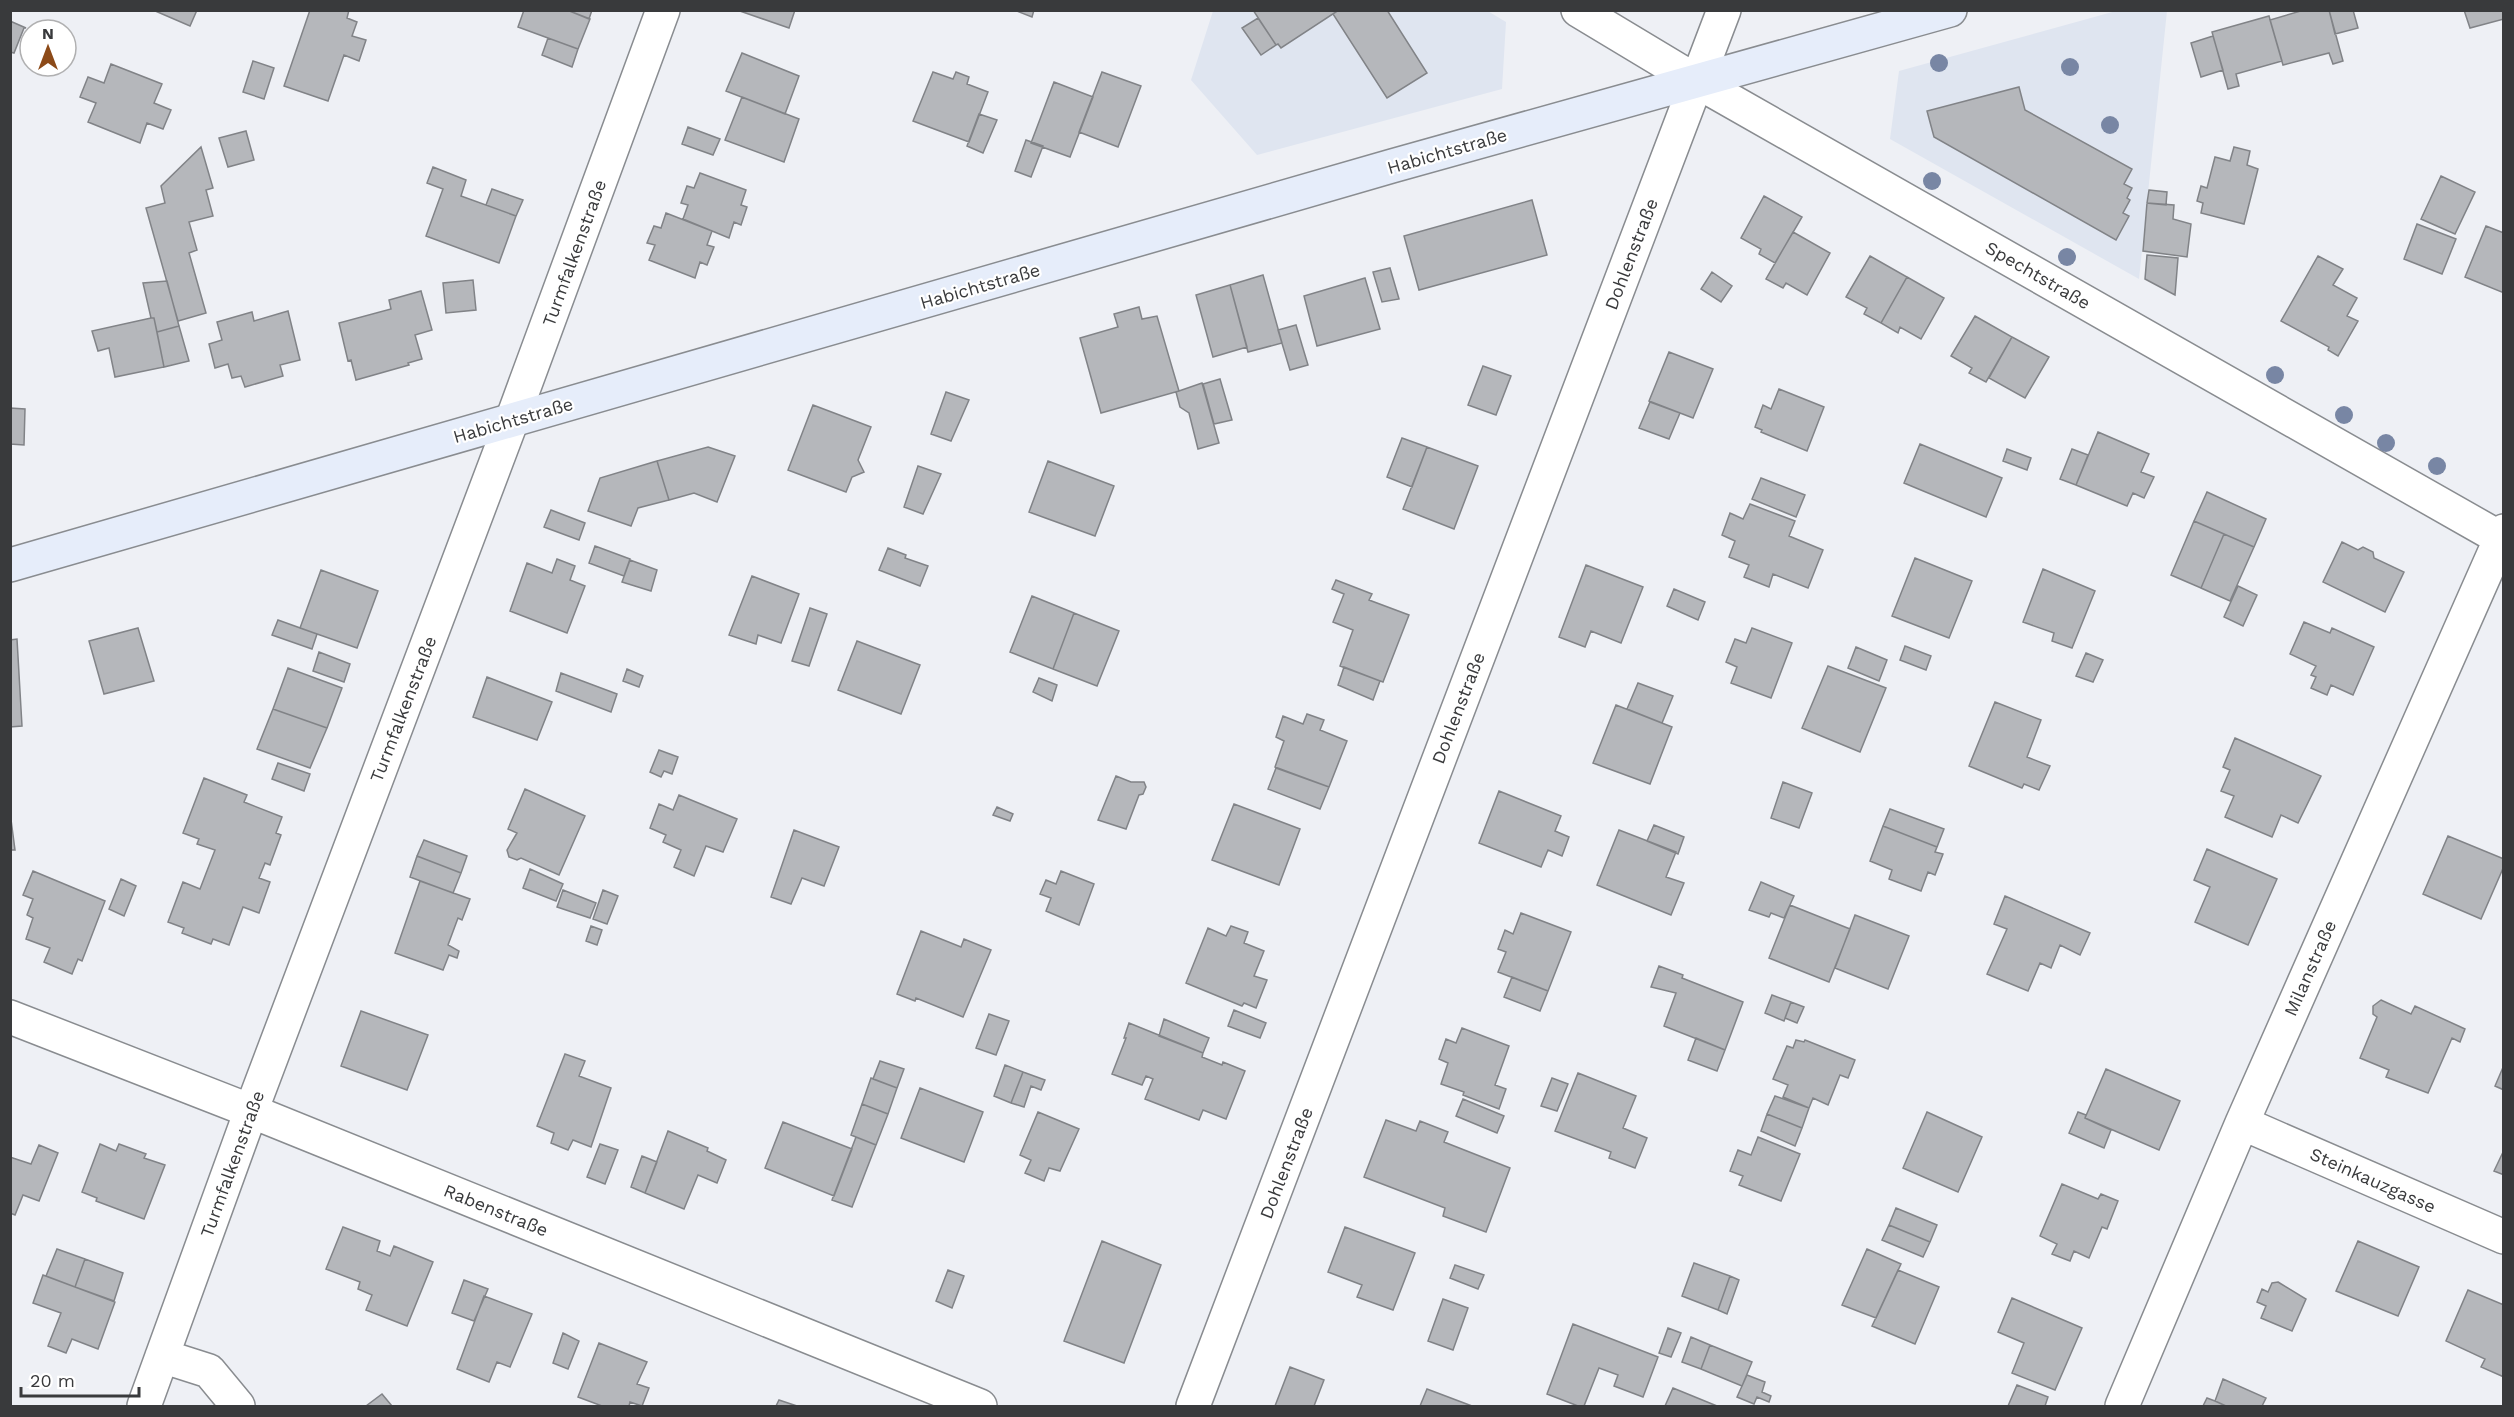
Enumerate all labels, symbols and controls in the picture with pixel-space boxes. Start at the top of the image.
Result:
north arrow [18,18,78,78]
text: N [42,24,54,43]
street label: Habichtstraße [1385,124,1509,178]
street label: Turmfalkenstraße [538,177,610,329]
street label: Dohlenstraße [1600,195,1662,313]
street label: Spechtstraße [1982,237,2094,313]
street label: Habichtstraße [918,259,1042,313]
street label: Habichtstraße [451,393,575,447]
street label: Turmfalkenstraße [365,633,441,785]
street label: Dohlenstraße [1427,649,1489,767]
street label: Milanstraße [2279,917,2341,1019]
street label: Turmfalkenstraße [196,1088,268,1240]
street label: Dohlenstraße [1255,1104,1317,1222]
street label: Steinkauzgasse [2307,1143,2439,1217]
street label: Rabenstraße [441,1180,551,1240]
scale bar [21,1360,140,1398]
text: 20 m [30,1370,75,1391]

